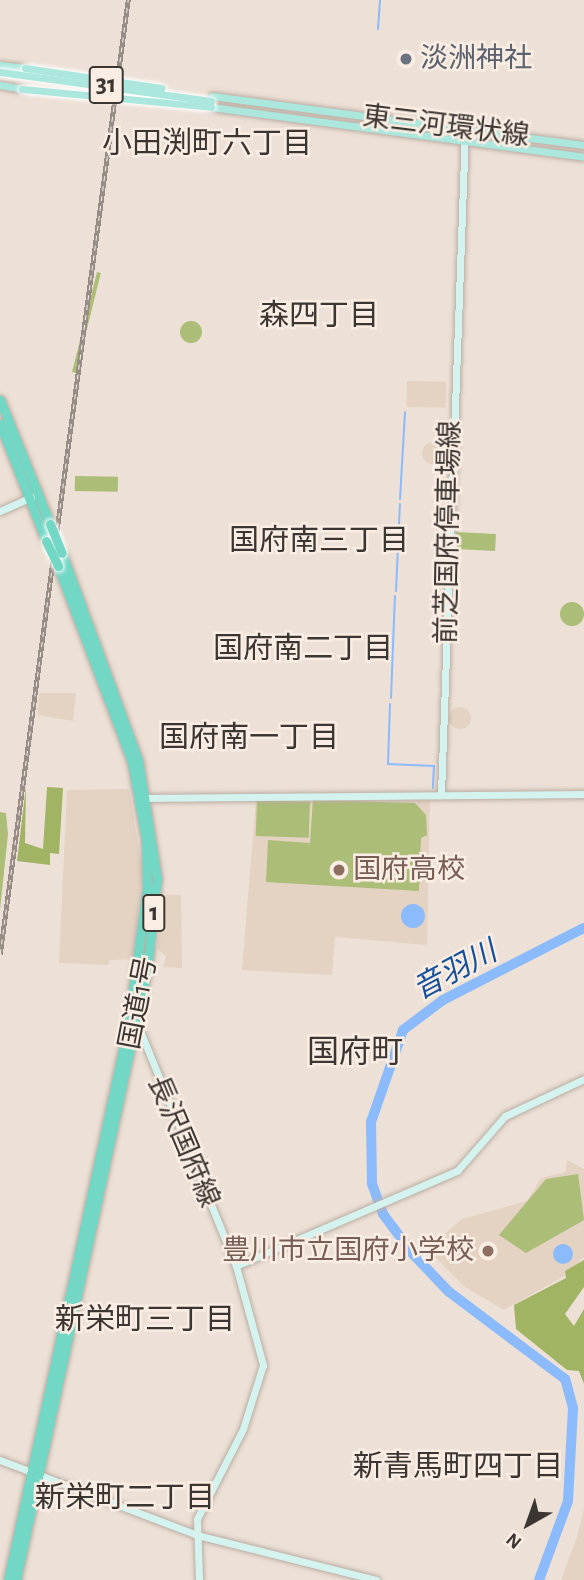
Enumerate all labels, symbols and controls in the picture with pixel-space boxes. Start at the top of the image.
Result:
place label: 淡洲神社 [420,42,532,76]
marker: 淡洲神社 [398,51,414,67]
road number: 31 [88,62,124,108]
street label: 東三河環状線 [361,100,531,154]
district label: 小田渕町六丁目 [102,126,312,162]
district label: 森四丁目 [259,298,379,334]
street label: 前芝国府停車場線 [430,420,468,644]
district label: 国府南三丁目 [229,523,409,559]
district label: 国府南二丁目 [213,631,393,667]
district label: 国府南一丁目 [159,720,339,756]
place label: 国府高校 [353,853,465,887]
marker: 国府高校 [331,862,347,878]
road number: 1 [142,890,166,936]
water label: 音羽川 [407,934,503,1008]
street label: 国道1号 [114,954,164,1052]
district label: 国府町 [307,1033,403,1071]
street label: 長沢国府線 [140,1071,226,1213]
place label: 豊川市立国府小学校 [222,1234,474,1268]
marker: 豊川市立国府小学校 [480,1243,496,1259]
district label: 新栄町三丁目 [55,1302,235,1338]
district label: 新青馬町四丁目 [353,1449,563,1485]
district label: 新栄町二丁目 [35,1480,215,1516]
north arrow [493,1489,563,1559]
text: N [503,1529,525,1552]

